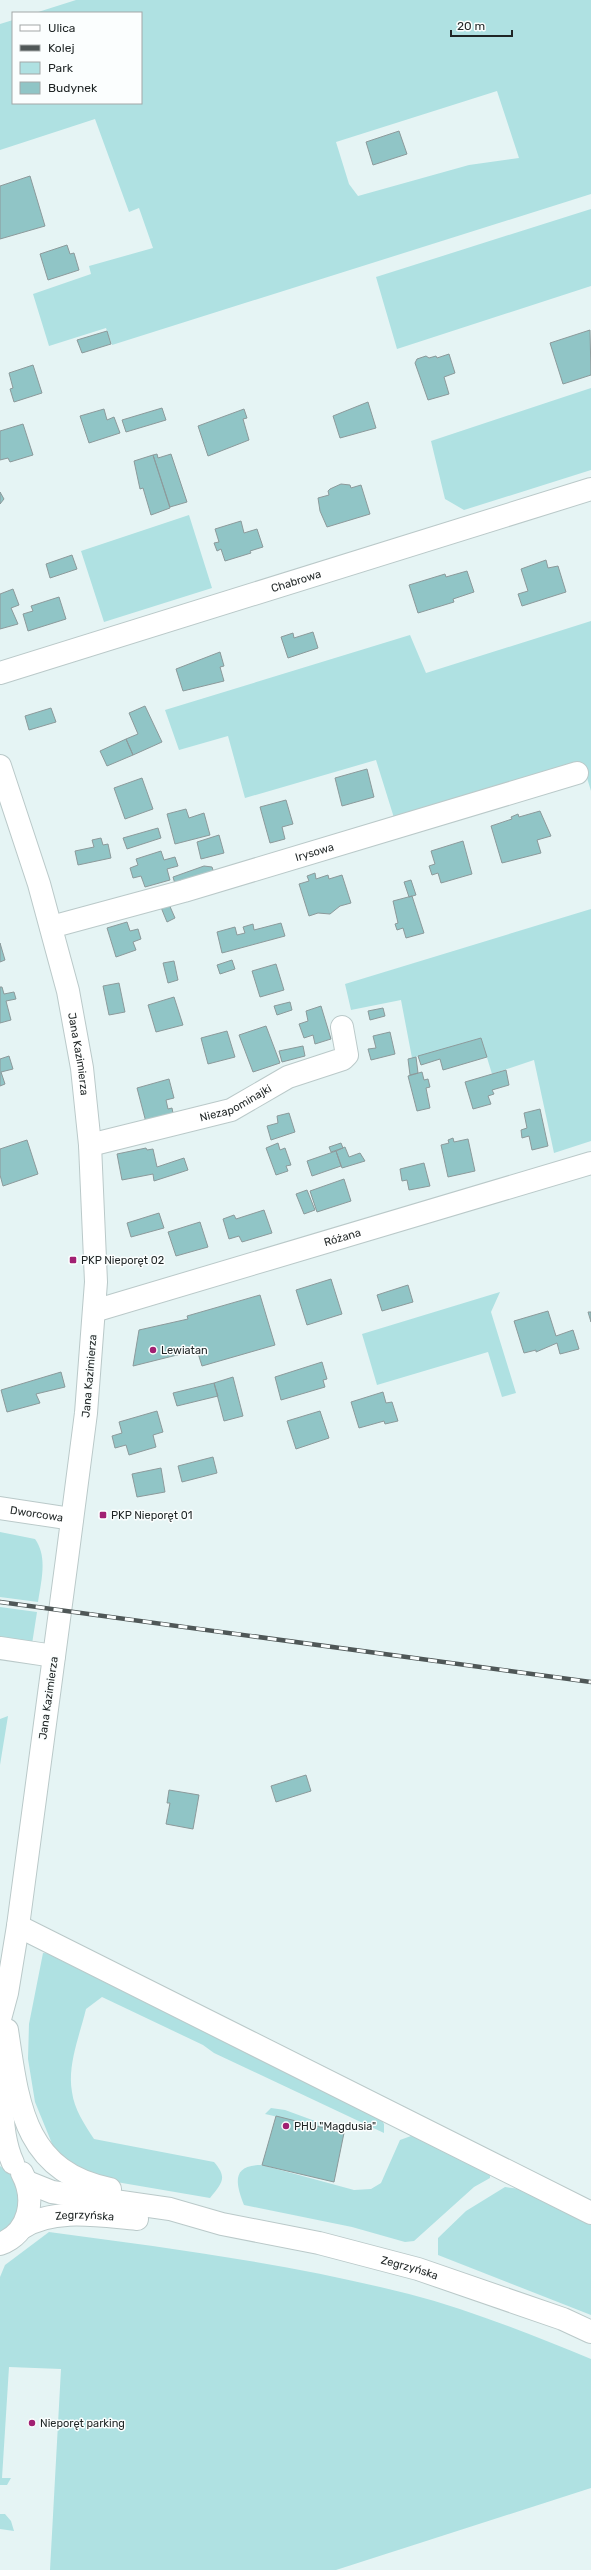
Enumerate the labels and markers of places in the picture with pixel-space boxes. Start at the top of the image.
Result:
place label: PKP Nieporęt 02 [81,1254,164,1267]
marker: PKP Nieporęt 02 [68,1255,78,1265]
place label: Lewiatan [161,1344,208,1357]
marker: Lewiatan [148,1345,158,1355]
place label: PKP Nieporęt 01 [111,1509,192,1522]
marker: PKP Nieporęt 01 [98,1510,108,1520]
place label: PHU "Magdusia" [294,2120,376,2133]
marker: PHU "Magdusia" [281,2121,291,2131]
place label: Nieporęt parking [40,2417,125,2430]
marker: Nieporęt parking [27,2418,37,2428]

